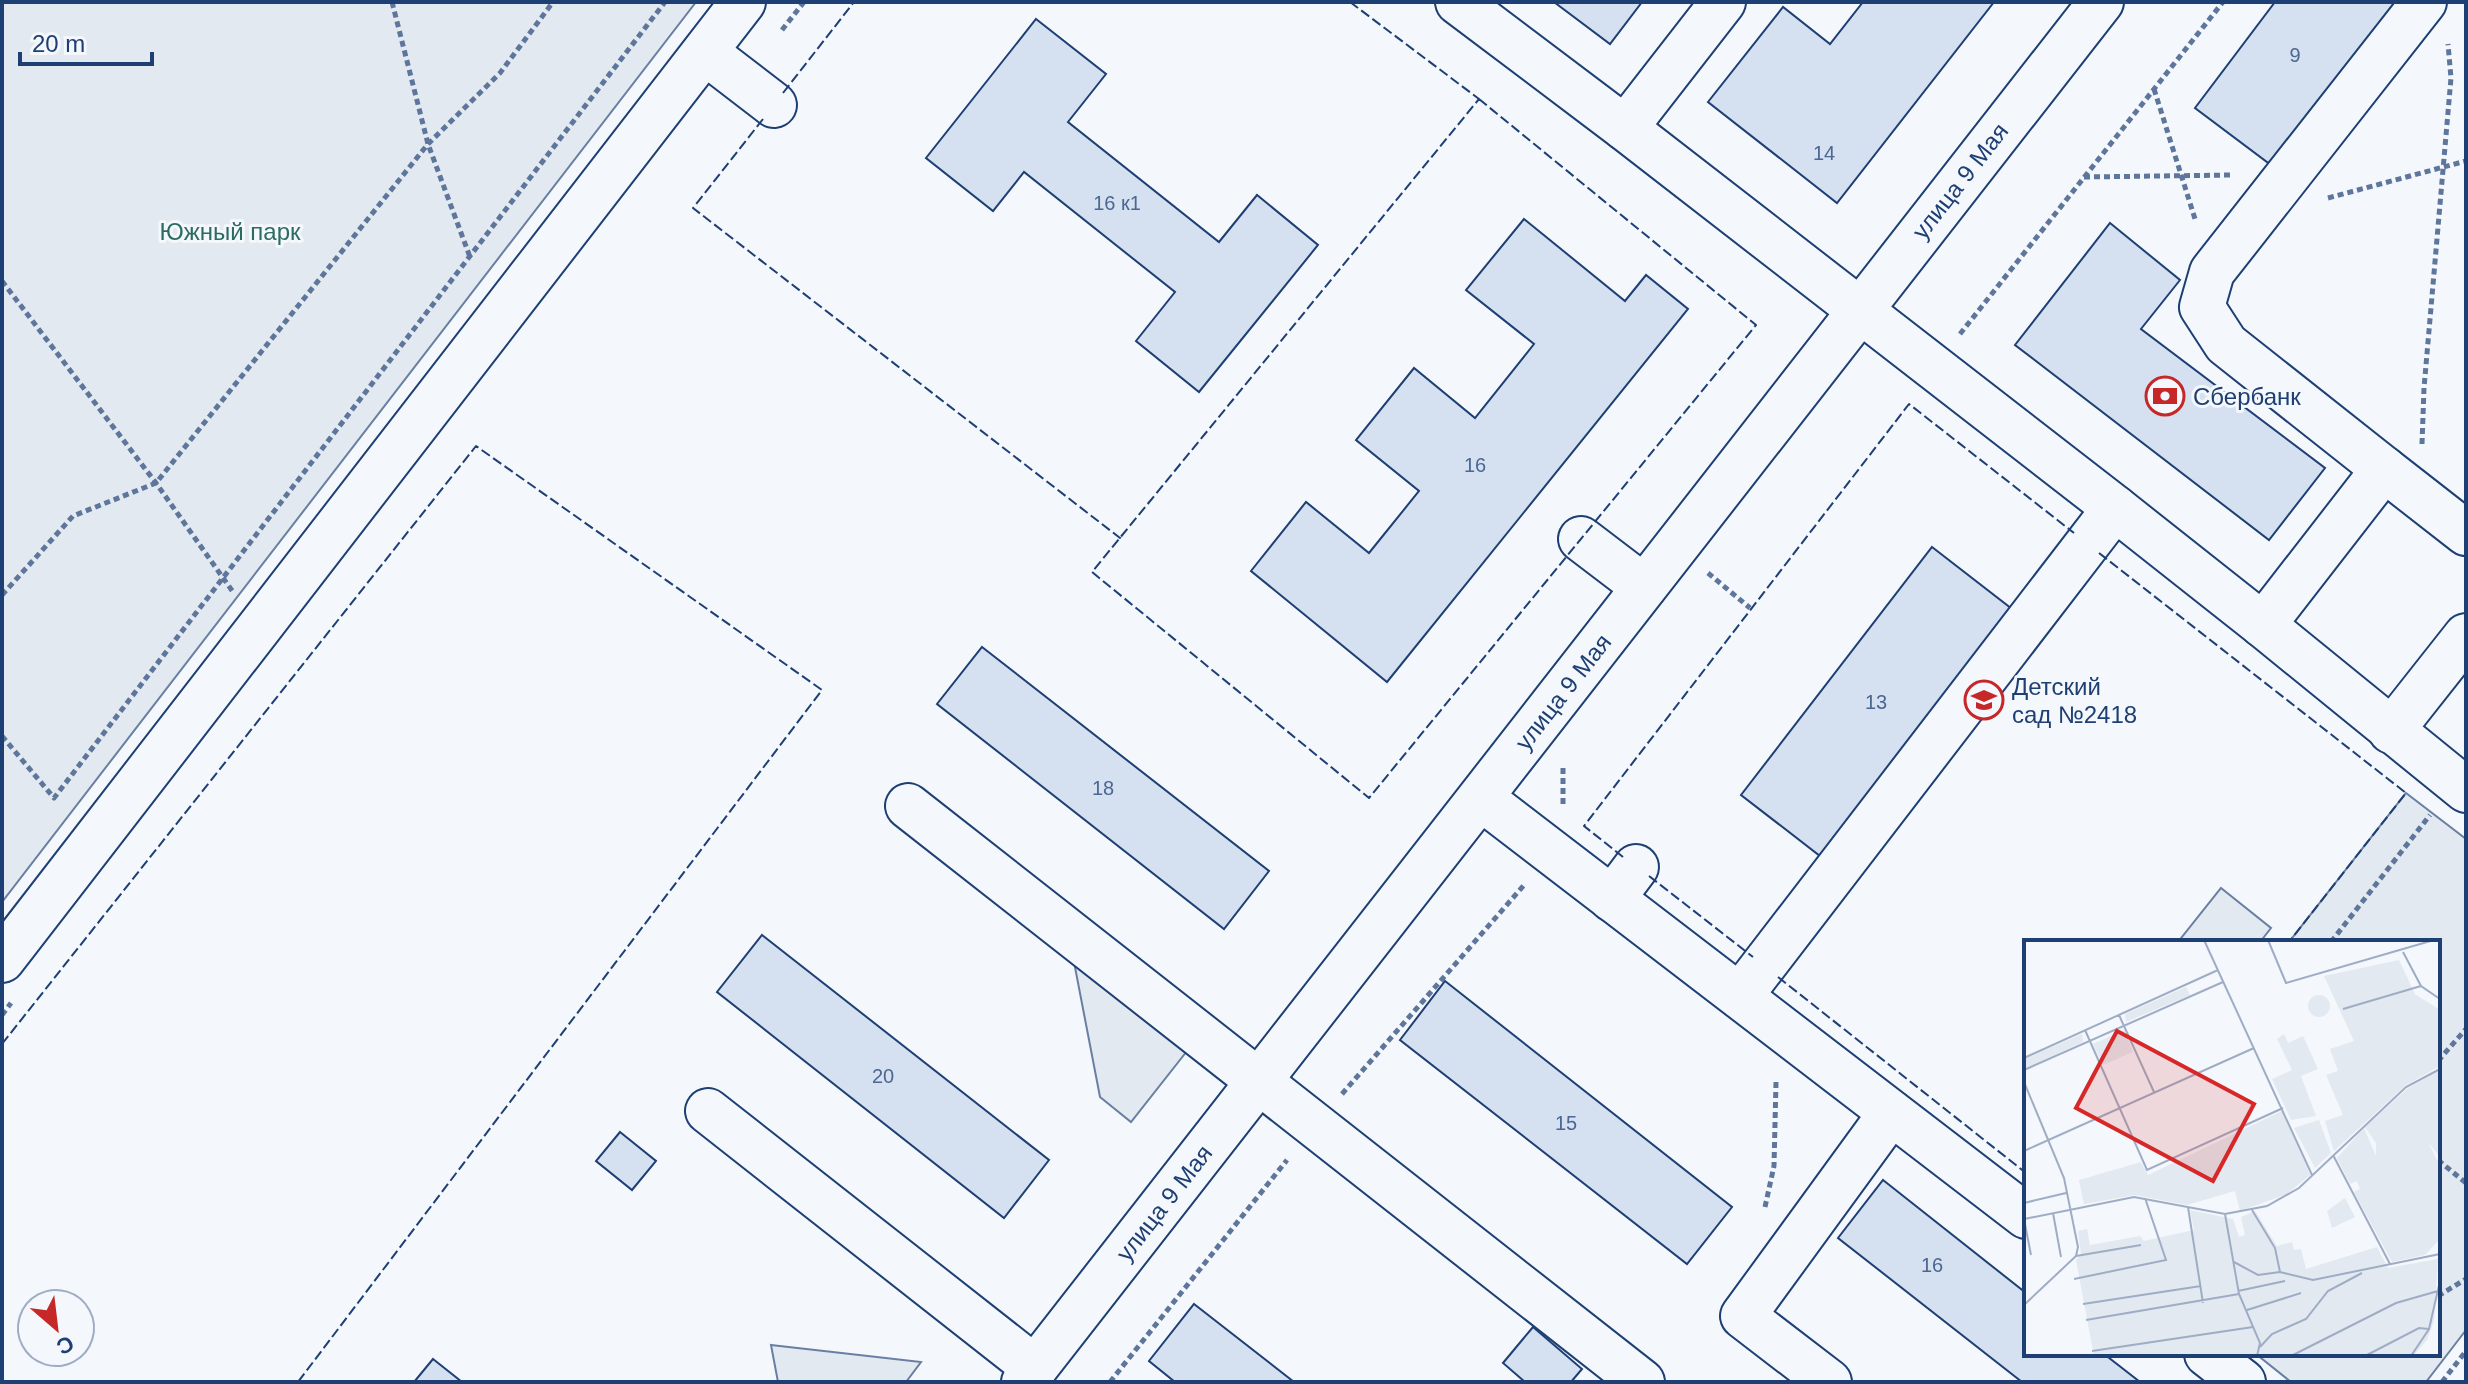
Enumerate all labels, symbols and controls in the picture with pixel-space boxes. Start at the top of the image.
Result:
scale bar [20,16,152,66]
text: 20 m [32,30,85,57]
house number: 9 [2289,44,2301,66]
street label: улица 9 Мая [1906,118,2014,244]
house number: 14 [1813,142,1835,164]
house number: 16 к1 [1093,192,1141,214]
park label: Южный парк [159,218,301,245]
bank icon: Сбербанк [2144,375,2186,417]
place label: Сбербанк [2193,383,2301,410]
house number: 16 [1464,454,1486,476]
street label: улица 9 Мая [1509,629,1617,755]
place label: Детский сад №2418 [2012,673,2137,728]
school or university icon: Детский сад №2418 [1963,679,2005,721]
house number: 13 [1865,691,1887,713]
house number: 18 [1092,777,1114,799]
inset map [2024,940,2440,1356]
house number: 20 [872,1065,894,1087]
house number: 15 [1555,1112,1577,1134]
street label: улица 9 Мая [1110,1140,1218,1266]
house number: 16 [1921,1254,1943,1276]
north arrow [16,1288,96,1368]
text: С [52,1330,78,1360]

